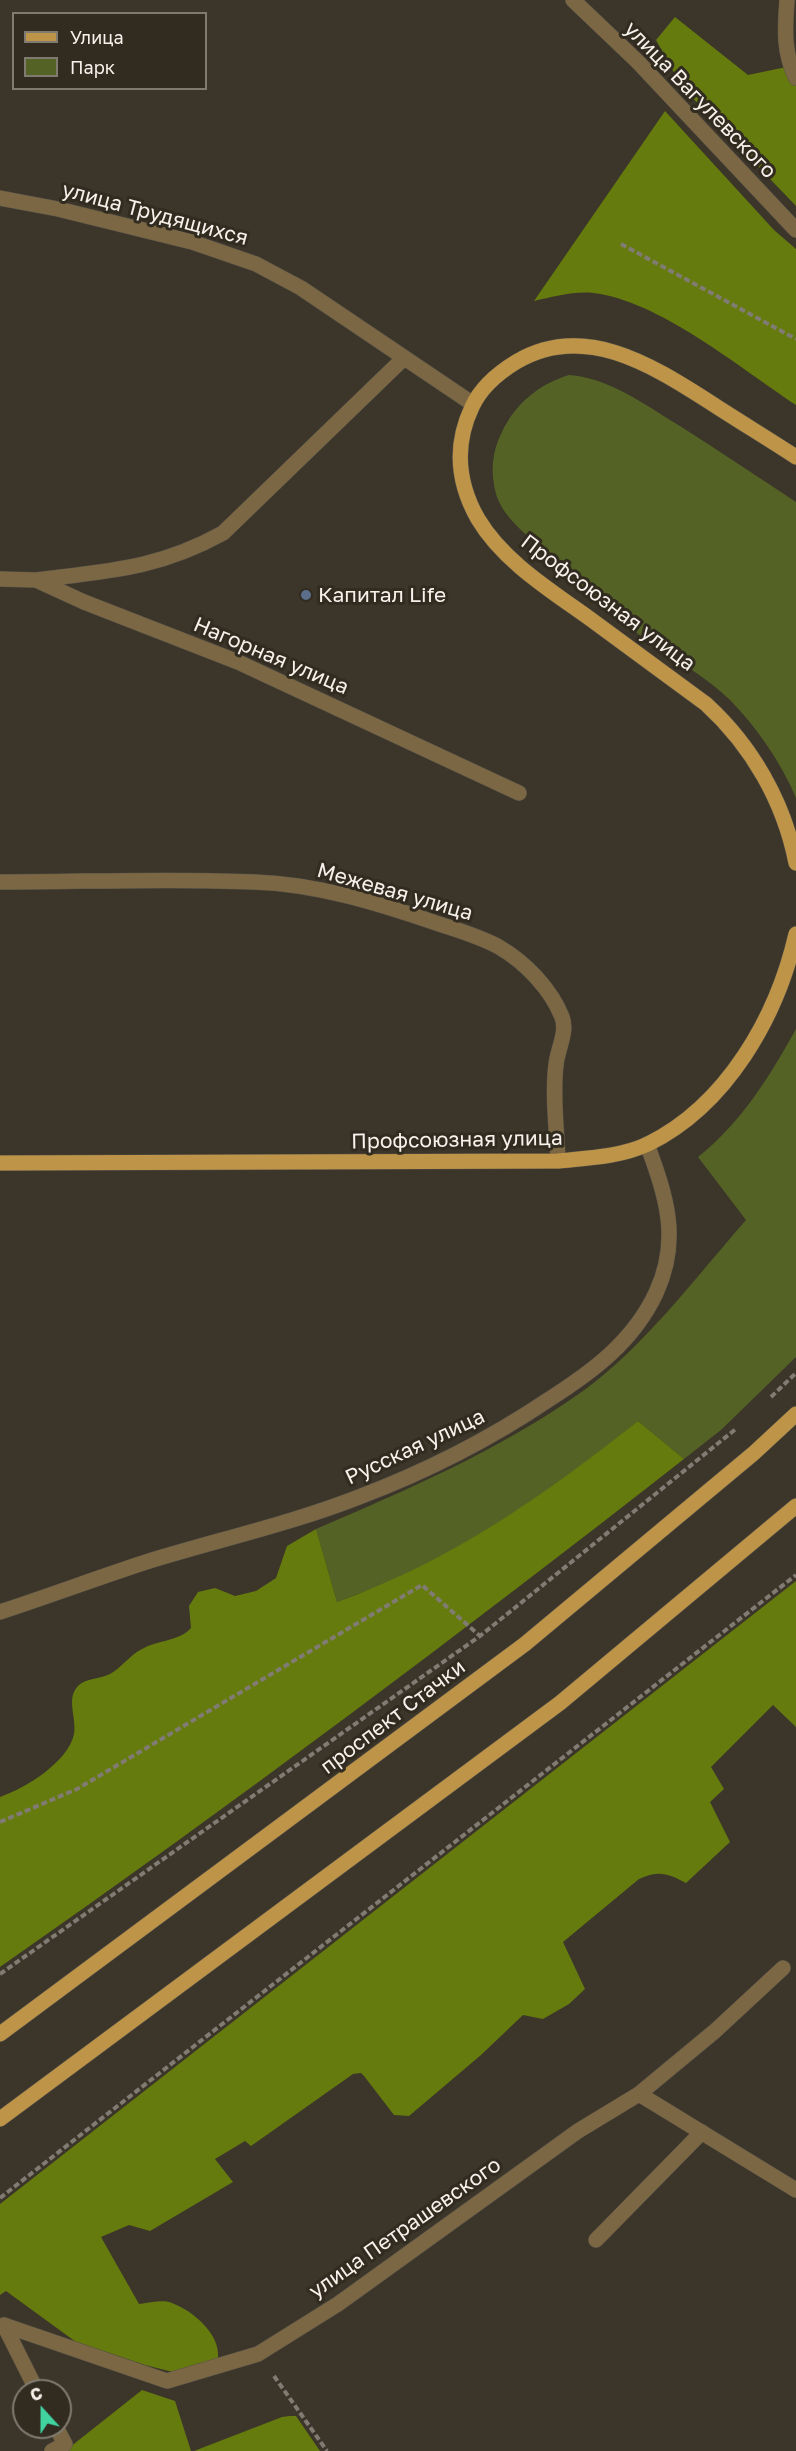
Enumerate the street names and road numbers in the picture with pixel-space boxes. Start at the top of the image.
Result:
street label: улица Вагулевского [619,16,781,184]
street label: улица Трудящихся [59,177,251,251]
street label: Профсоюзная улица [516,529,700,677]
street label: Нагорная улица [190,612,352,700]
street label: Межевая улица [314,858,476,926]
street label: Профсоюзная улица [351,1126,563,1154]
street label: Русская улица [341,1404,489,1490]
street label: проспект Стачки [316,1654,470,1780]
street label: улица Петрашевского [304,2152,506,2304]

